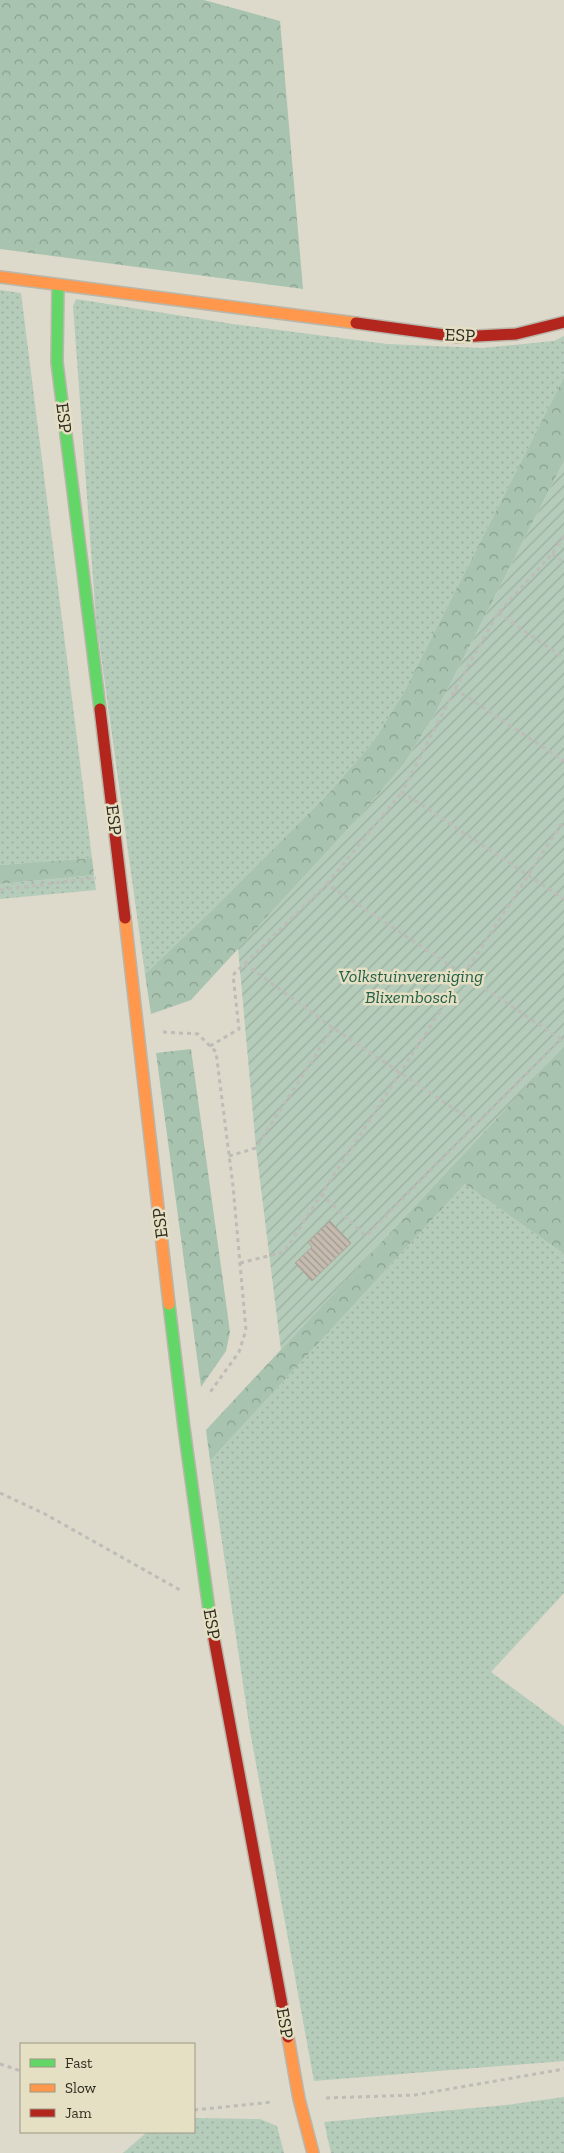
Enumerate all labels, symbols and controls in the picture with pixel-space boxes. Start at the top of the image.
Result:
street label: ESP [444,323,476,347]
street label: ESP [51,402,77,434]
street label: ESP [101,804,127,836]
park label: Volkstuinvereniging Blixembosch [339,965,484,1008]
street label: ESP [147,1207,173,1239]
street label: ESP [199,1607,225,1641]
street label: ESP [272,2006,298,2040]
legend [20,2043,195,2133]
text: Fast [65,2054,93,2072]
text: Slow [65,2079,97,2097]
text: Jam [65,2104,92,2122]

